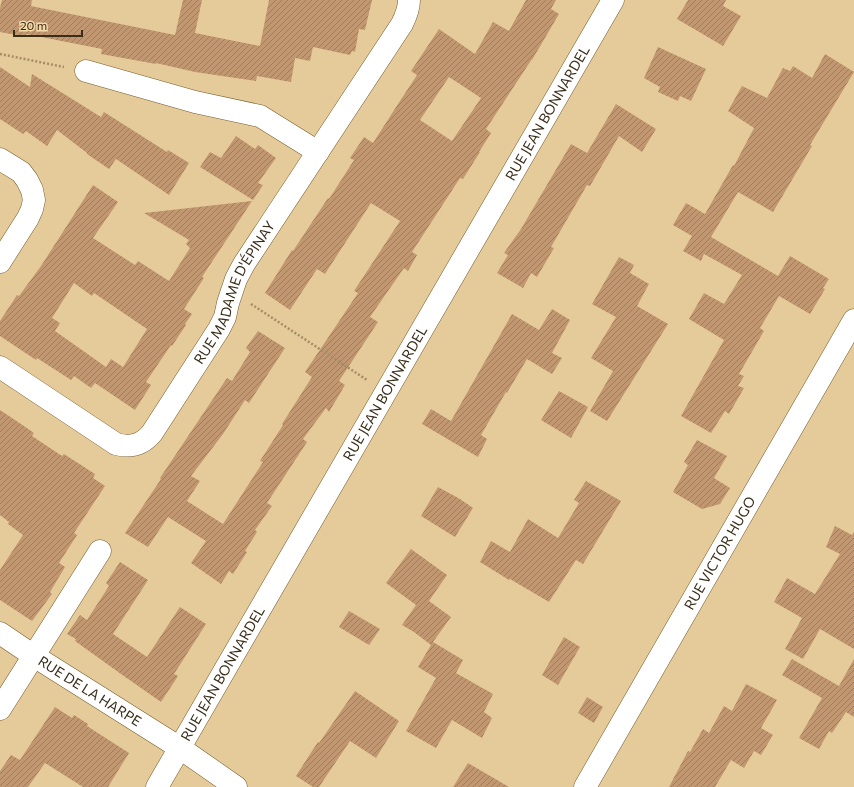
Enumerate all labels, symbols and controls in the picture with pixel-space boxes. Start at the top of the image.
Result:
scale bar [14,12,82,38]
text: 20 m [20,18,47,32]
street label: RUE JEAN BONNARDEL [501,42,593,183]
street label: RUE MADAME D'ÉPINAY [190,218,278,367]
street label: RUE JEAN BONNARDEL [339,323,430,464]
street label: RUE VICTOR HUGO [680,493,759,612]
street label: RUE JEAN BONNARDEL [177,603,268,744]
street label: RUE DE LA HARPE [35,652,145,730]

